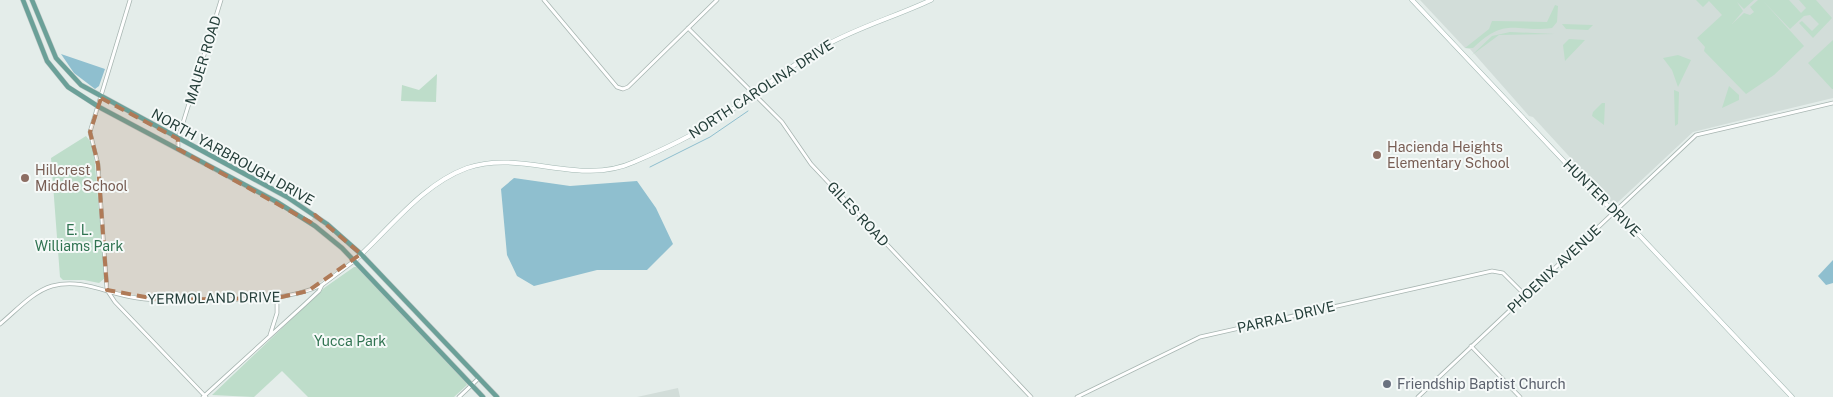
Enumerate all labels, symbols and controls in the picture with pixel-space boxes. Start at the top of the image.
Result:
street label: MAUER ROAD [182,14,224,106]
street label: NORTH CAROLINA DRIVE [686,36,836,142]
street label: NORTH YARBROUGH DRIVE [149,105,317,209]
place label: Hacienda Heights Elementary School [1387,139,1510,171]
marker: Hacienda Heights Elementary School [1371,149,1383,161]
street label: HUNTER DRIVE [1560,156,1644,240]
place label: Hillcrest Middle School [35,162,128,194]
marker: Hillcrest Middle School [19,172,31,184]
street label: GILES ROAD [824,178,892,250]
park label: E. L. Williams Park [35,222,123,254]
street label: PHOENIX AVENUE [1504,222,1604,316]
street label: YERMOLAND DRIVE [148,289,280,307]
street label: PARRAL DRIVE [1236,298,1336,336]
park label: Yucca Park [314,333,386,349]
place label: Friendship Baptist Church [1397,376,1566,392]
marker: Friendship Baptist Church [1381,378,1393,390]

